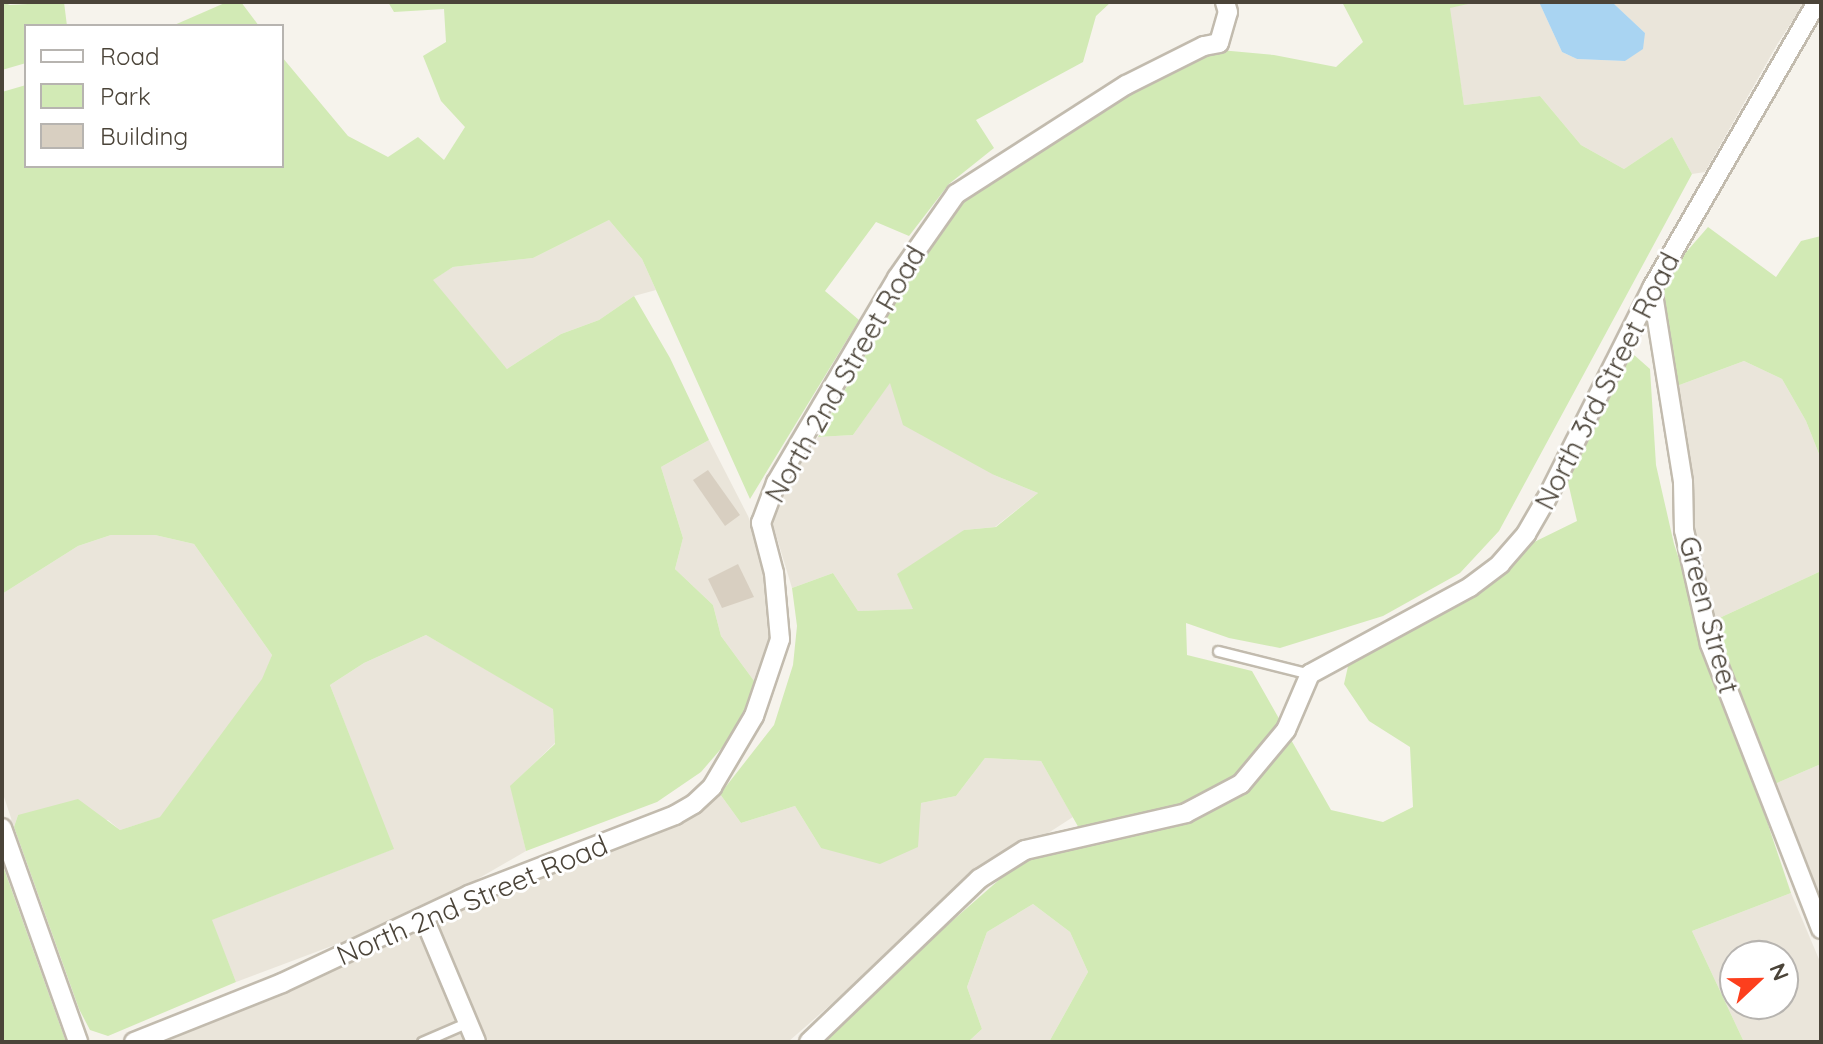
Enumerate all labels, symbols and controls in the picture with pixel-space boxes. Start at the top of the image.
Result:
legend [24,24,284,168]
text: Road [100,41,160,71]
text: Park [100,81,151,111]
text: Building [100,121,188,151]
street label: North 2nd Street Road [758,240,932,508]
street label: North 3rd Street Road [1528,247,1686,515]
street label: Green Street [1672,533,1746,697]
street label: North 2nd Street Road [331,828,613,972]
north arrow [1719,940,1799,1020]
text: N [1763,959,1795,984]

